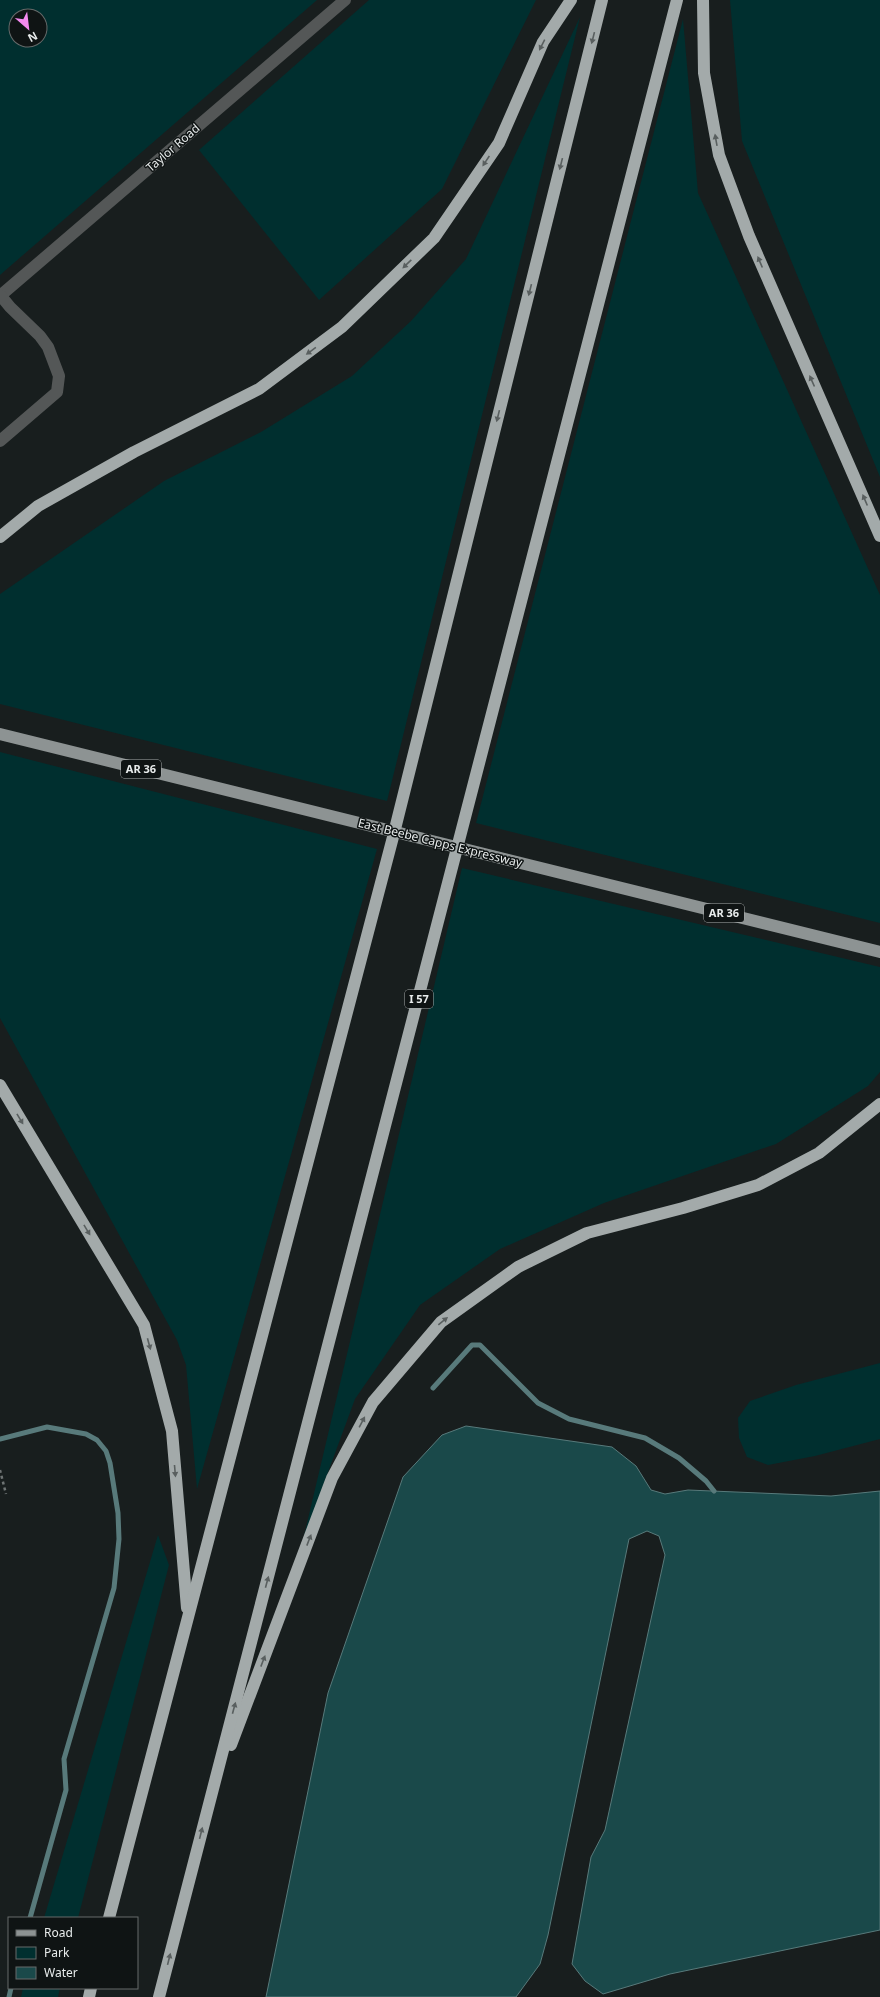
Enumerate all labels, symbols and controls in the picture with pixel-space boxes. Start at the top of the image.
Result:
north arrow [8,8,48,48]
text: N [25,29,40,46]
one-way arrow [589,32,595,44]
one-way arrow [539,39,546,50]
street label: Taylor Road [142,120,203,176]
one-way arrow [713,134,719,146]
one-way arrow [482,156,490,167]
one-way arrow [558,158,564,170]
one-way arrow [757,256,763,268]
one-way arrow [402,259,412,269]
one-way arrow [526,284,532,296]
one-way arrow [305,346,316,355]
one-way arrow [808,375,814,387]
one-way arrow [495,410,501,422]
one-way arrow [862,494,868,505]
road number: AR 36 [121,760,161,778]
street label: East Beebe Capps Expressway [356,814,525,871]
road number: AR 36 [704,904,744,922]
road number: I 57 [405,990,433,1008]
one-way arrow [16,1113,23,1125]
one-way arrow [83,1224,90,1236]
one-way arrow [438,1316,449,1325]
one-way arrow [146,1338,152,1350]
one-way arrow [359,1416,366,1427]
one-way arrow [172,1464,178,1477]
one-way arrow [307,1534,313,1546]
one-way arrow [264,1576,270,1588]
one-way arrow [260,1655,266,1667]
one-way arrow [231,1701,237,1713]
one-way arrow [198,1827,204,1839]
legend [8,1917,138,1989]
text: Road [44,1924,73,1941]
text: Park [44,1944,70,1961]
one-way arrow [166,1953,172,1965]
text: Water [44,1964,78,1981]

